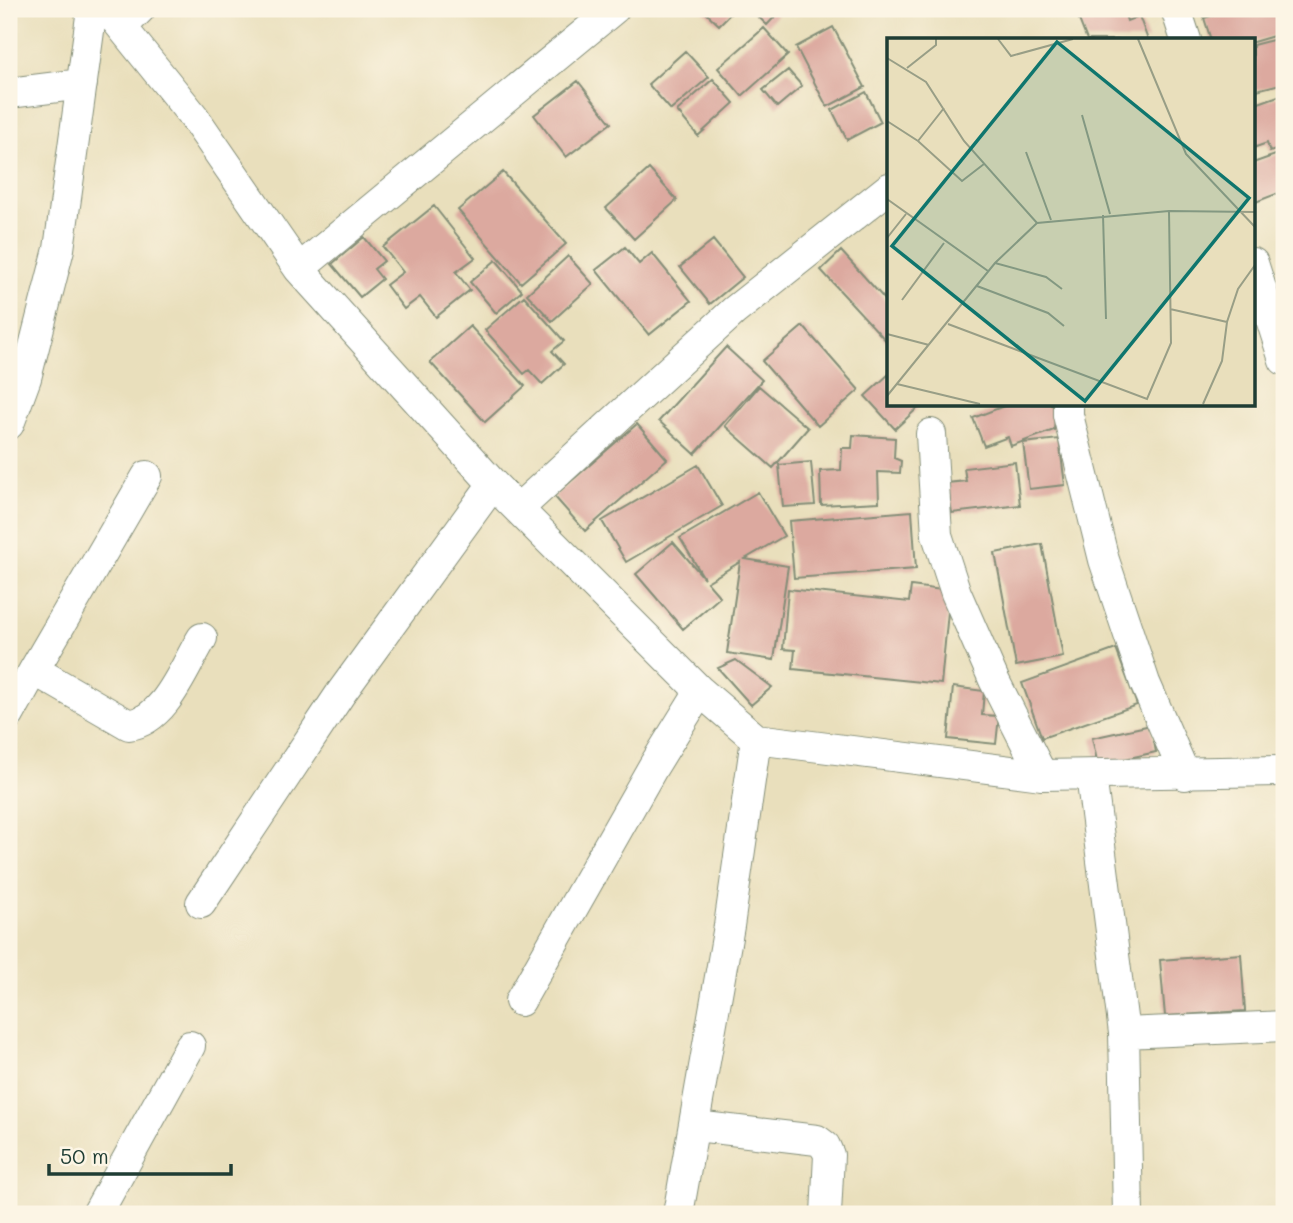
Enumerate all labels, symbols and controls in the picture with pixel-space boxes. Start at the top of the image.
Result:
inset map [887,38,1254,406]
scale bar [49,1132,231,1176]
text: 50 m [60,1142,109,1169]

